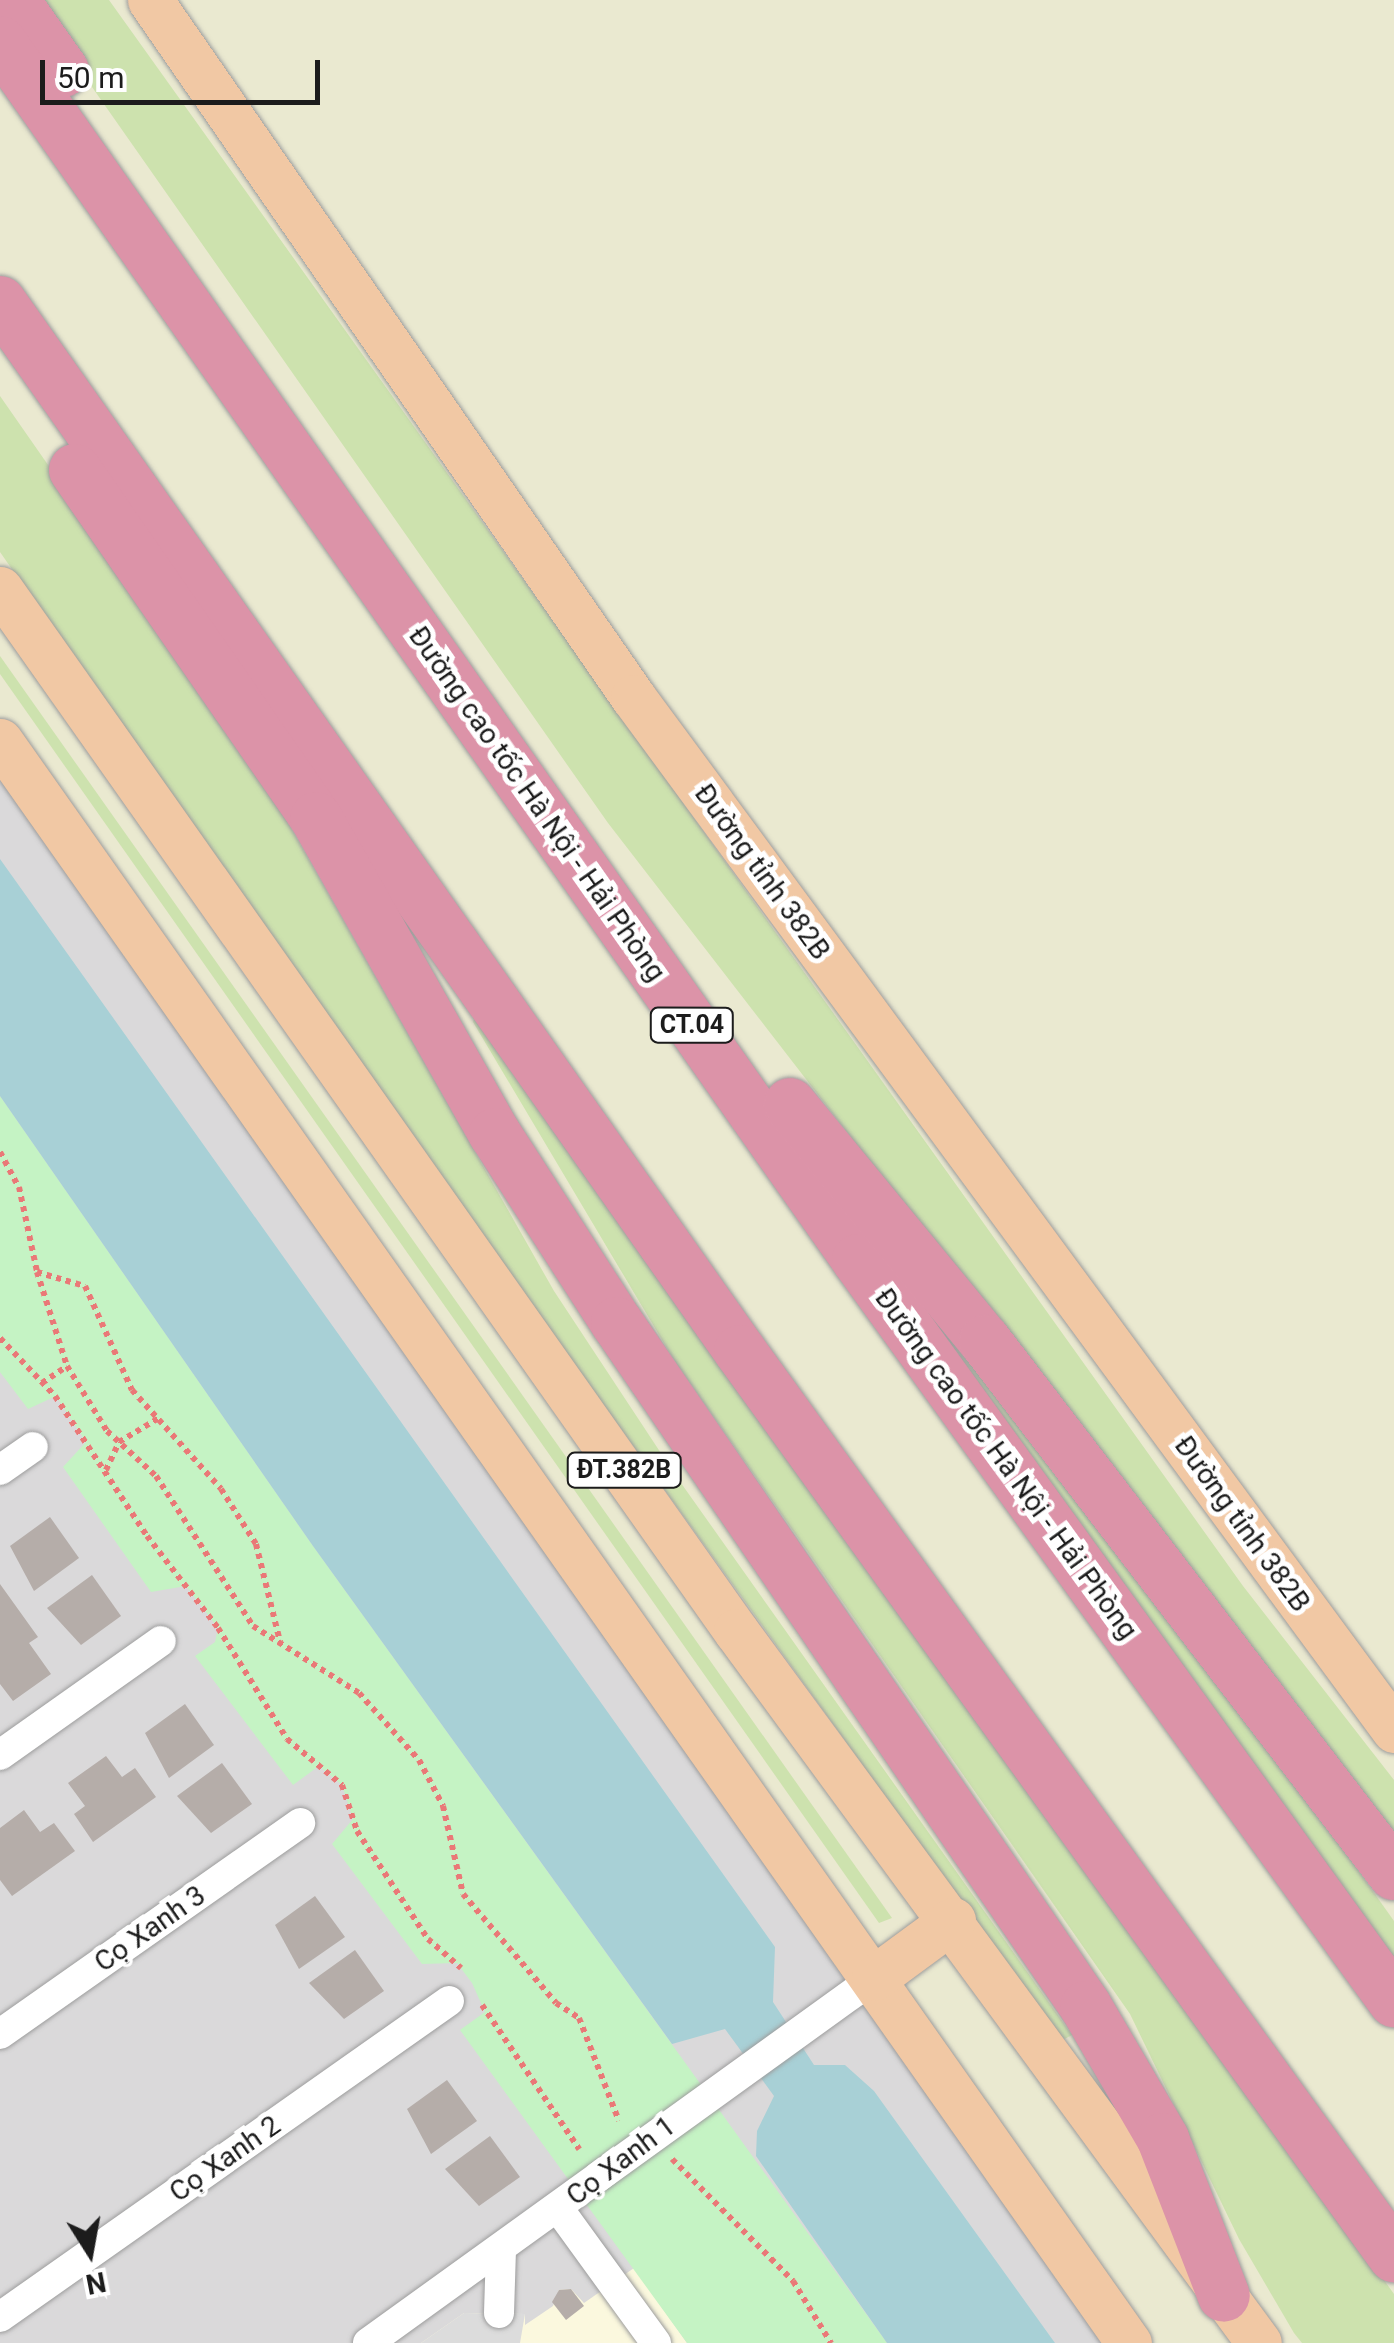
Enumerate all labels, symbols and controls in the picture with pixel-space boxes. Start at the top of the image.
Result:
scale bar [45,40,325,102]
text: 50 m [57,60,124,95]
street label: Đường cao tốc Hà Nội - Hải Phòng [401,620,673,988]
street label: Đường tỉnh 382B [687,778,837,966]
road number: CT.04 [650,1005,734,1045]
street label: Đường cao tốc Hà Nội - Hải Phòng [867,1282,1145,1646]
street label: Đường tỉnh 382B [1167,1430,1317,1618]
road number: ĐT.382B [566,1450,682,1490]
street label: Cọ Xanh 3 [88,1879,212,1979]
street label: Cọ Xanh 2 [163,2109,287,2209]
street label: Cọ Xanh 1 [560,2109,682,2213]
north arrow [40,2203,140,2303]
text: N [83,2265,109,2301]

